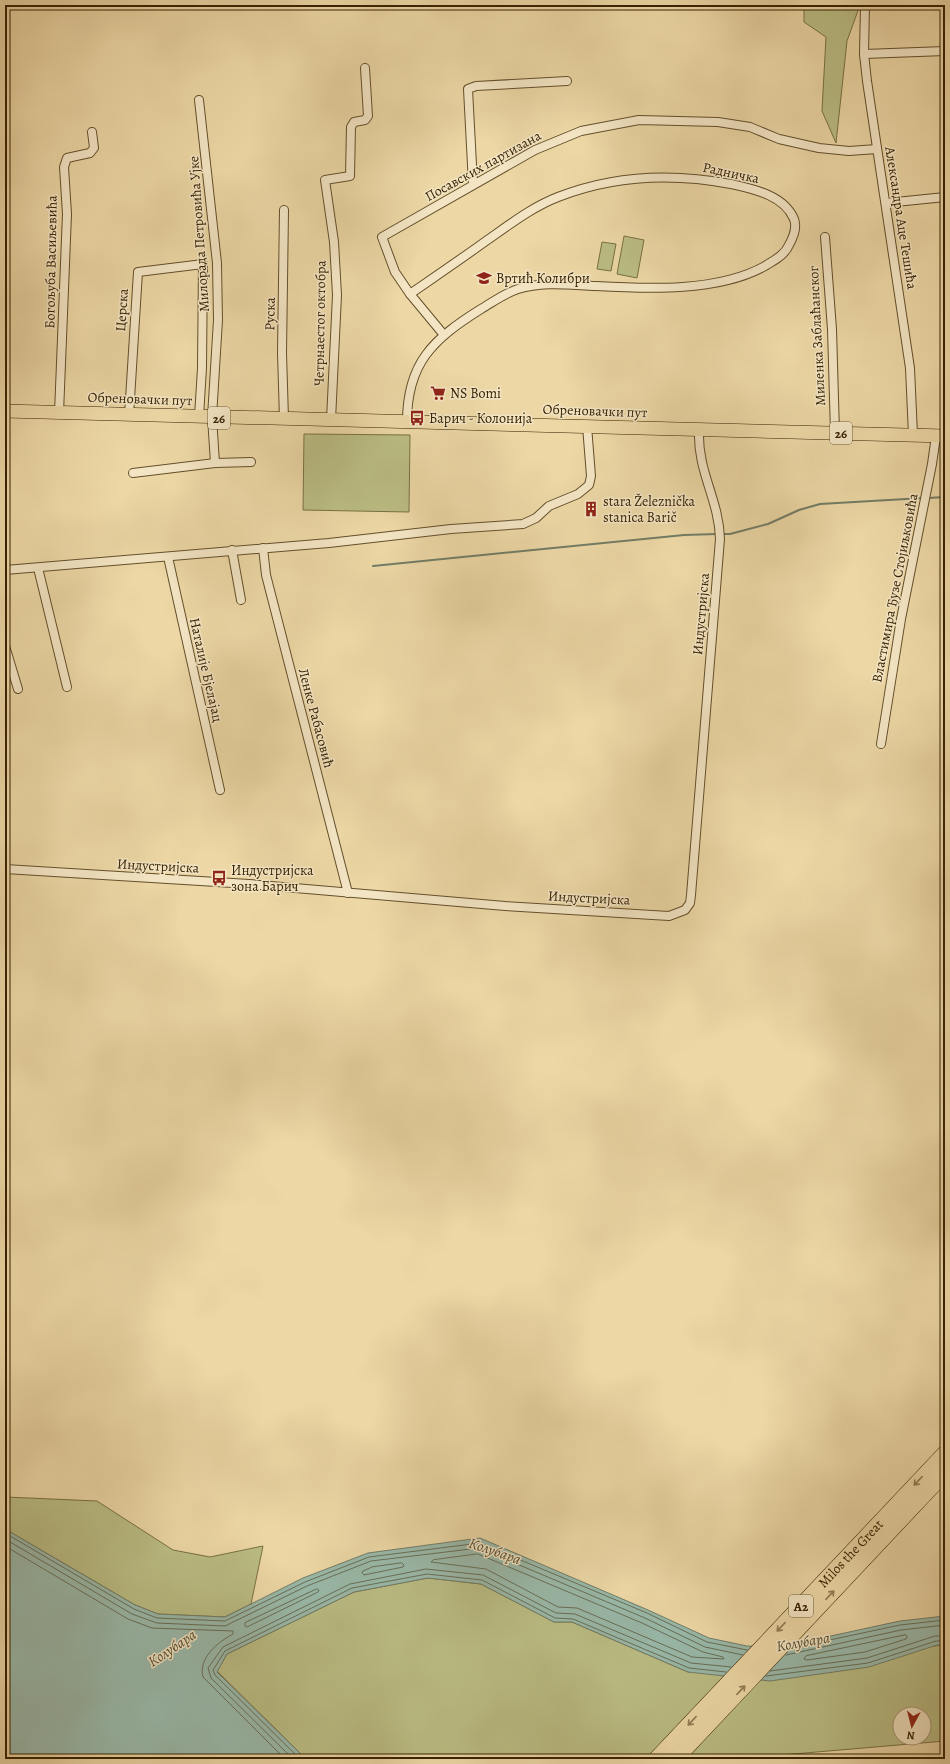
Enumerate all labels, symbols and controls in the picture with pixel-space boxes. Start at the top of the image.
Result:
street label: Посавских партизана [421,126,545,206]
street label: Александра Аце Тешића [880,144,922,291]
street label: Милорада Петровића Ујке [184,155,214,313]
street label: Радничка [701,158,762,188]
street label: Богољуба Васиљевића [40,195,62,329]
street label: Четрнаестог октобра [309,259,331,386]
street label: Миленка Заблаћанског [804,265,830,407]
school or university icon: Вртић Колибри [475,269,493,287]
place label: Вртић Колибри [496,269,590,288]
street label: Церска [111,287,133,332]
street label: Руска [260,297,280,331]
supermarket icon: NS Bomi [429,384,447,402]
place label: NS Bomi [450,384,501,403]
street label: Обреновачки пут [87,388,193,410]
street label: Обреновачки пут [542,400,648,422]
road number: 26 [208,407,230,429]
bus stop icon: Барич - Колонија [408,409,426,427]
place label: Барич - Колонија [429,409,533,428]
road number: 26 [830,422,852,444]
street label: Властимира Ђузе Стојиљковића [867,491,923,684]
place label: stara Železnička stanica Barič [603,492,696,527]
building icon: stara Železnička stanica Barič [582,500,600,518]
street label: Индустријска [688,572,714,656]
street label: Наталије Бјелајац [185,616,227,724]
street label: Ленке Рабасовић [294,666,339,770]
street label: Индустријска [116,854,200,878]
place label: Индустријска зона Барич [231,861,314,896]
bus stop icon: Индустријска зона Барич [210,869,228,887]
street label: Индустријска [547,886,631,910]
one-way arrow [913,1476,923,1486]
street label: Milos the Great [813,1515,887,1592]
water label: Колубара [466,1533,524,1569]
one-way arrow [826,1590,835,1600]
road number: A2 [789,1595,813,1617]
one-way arrow [776,1622,786,1632]
water label: Колубара [144,1625,200,1671]
water label: Колубара [775,1627,831,1657]
one-way arrow [737,1685,746,1695]
north arrow [892,1706,932,1746]
one-way arrow [687,1716,697,1726]
text: N [906,1727,916,1743]

